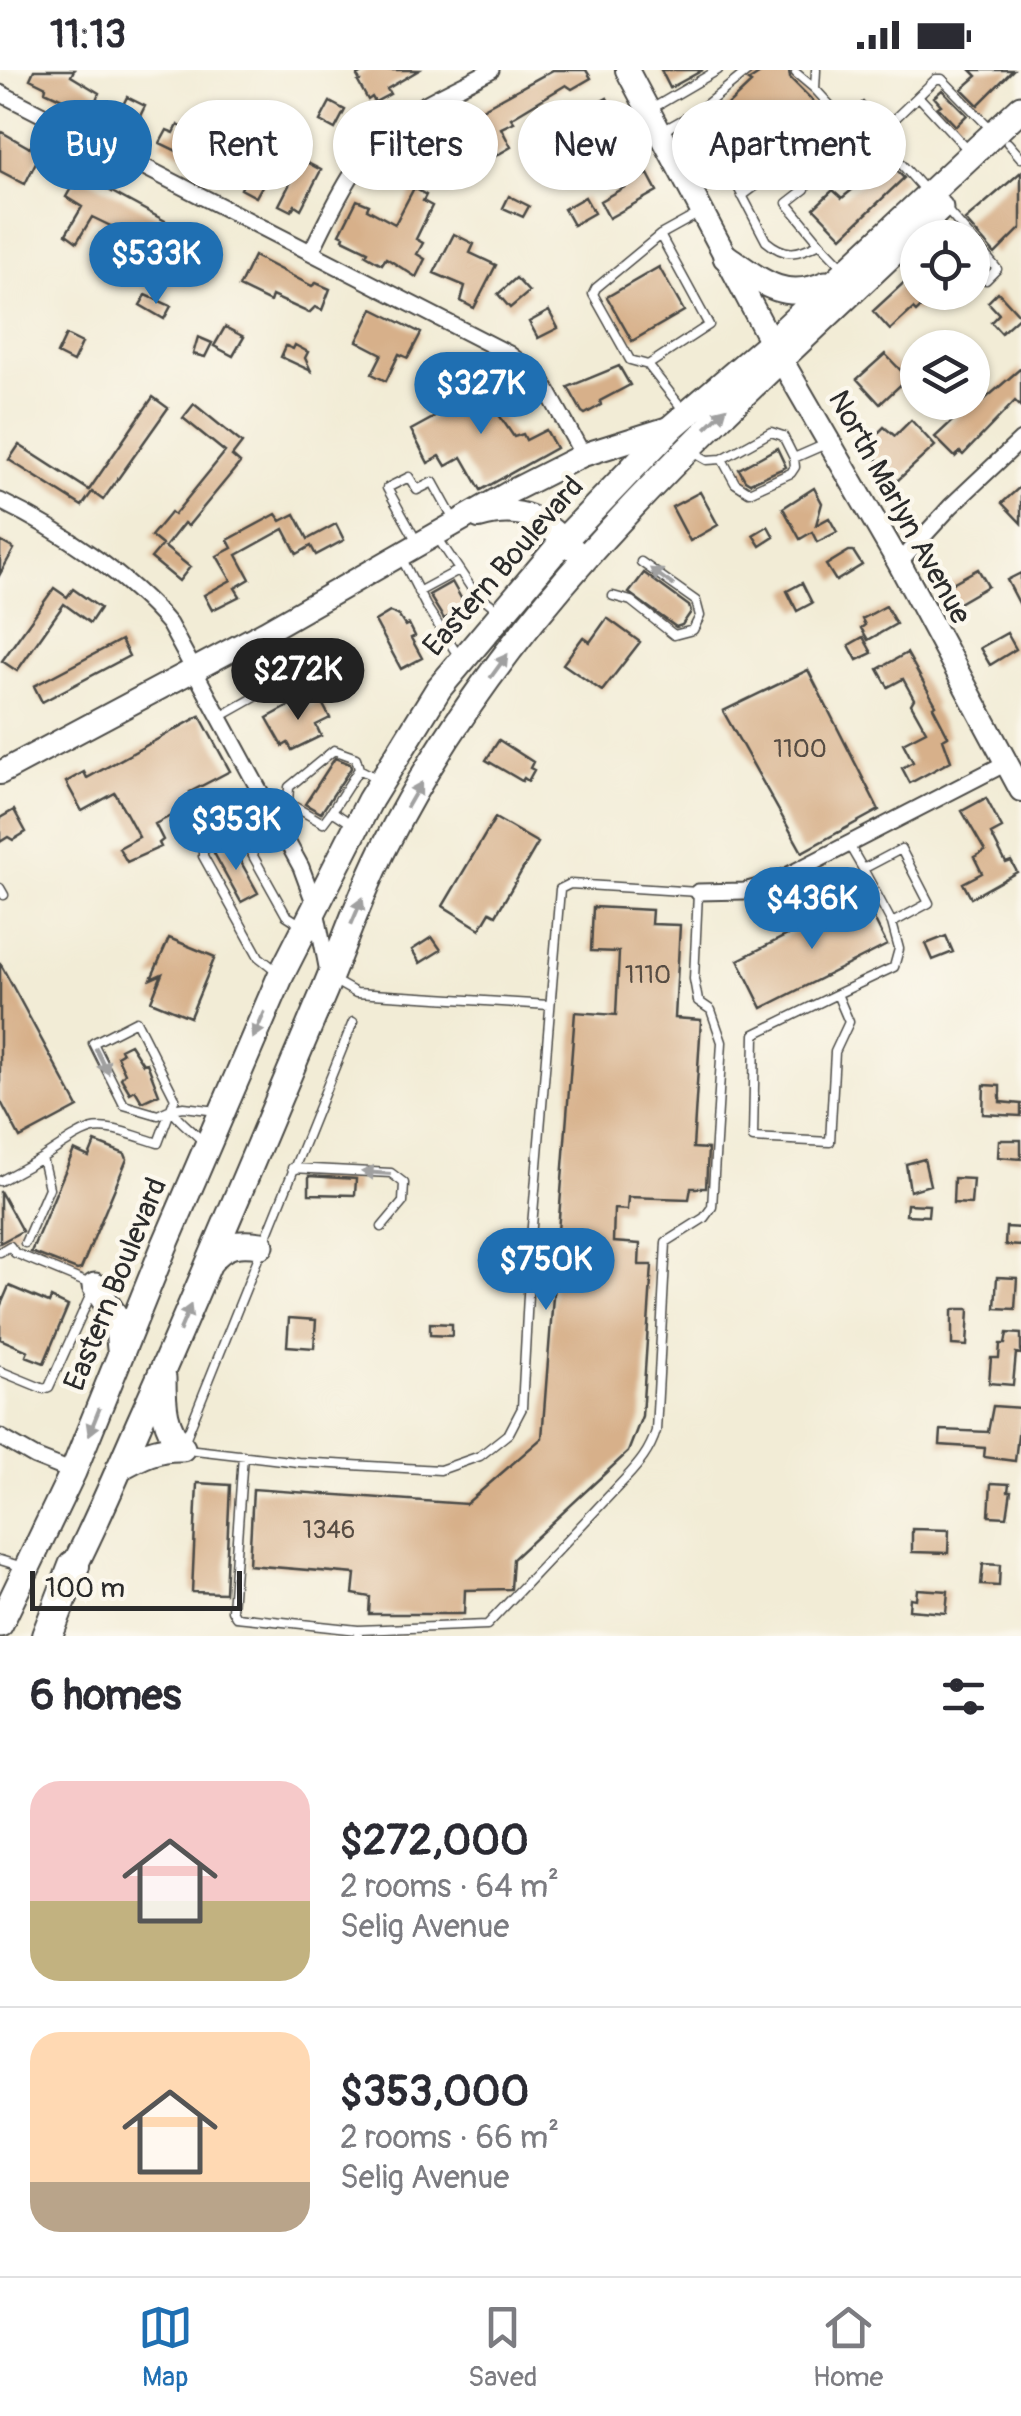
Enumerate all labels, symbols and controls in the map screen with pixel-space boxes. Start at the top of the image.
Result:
text: 11:13 [50,11,126,59]
chip: Buy [30,100,152,190]
chip: Rent [172,100,313,190]
chip: Filters [333,100,498,190]
chip: New [518,100,652,190]
chip: Apartment [672,100,906,190]
map controls [900,220,990,420]
button: locate [900,220,990,310]
pin: $533K [86,222,226,307]
text: $533K [111,234,201,274]
button: layers [900,330,990,420]
pin: $327K [411,352,551,437]
text: $327K [436,364,526,404]
street label: North Marlyn Avenue [820,384,979,631]
one-way arrow [704,407,728,430]
street label: Eastern Boulevard [415,469,592,664]
one-way arrow [649,568,675,587]
pin: $272K [228,638,368,723]
text: $272K [253,650,343,690]
one-way arrow [489,653,508,679]
house number: 1100 [773,734,827,765]
one-way arrow [405,781,422,809]
pin: $353K [166,788,306,873]
text: $353K [191,800,281,840]
pin: $436K [742,867,882,952]
text: $436K [766,879,858,919]
one-way arrow [349,896,365,926]
house number: 1110 [625,960,671,991]
one-way arrow [251,1010,267,1040]
one-way arrow [93,1047,110,1076]
one-way arrow [359,1165,391,1181]
street label: Eastern Boulevard [56,1172,175,1396]
pin: $750K [476,1228,616,1313]
text: $750K [500,1240,592,1280]
one-way arrow [177,1303,193,1333]
one-way arrow [85,1407,101,1437]
house number: 1346 [303,1515,355,1546]
scale bar [30,1566,242,1610]
text: 100 m [45,1571,125,1606]
icon: filters [936,1669,991,1724]
text: 6 homes [30,1670,181,1722]
text: $272,000 [340,1815,529,1867]
icon: home [110,1821,230,1941]
text: 2 rooms · 64 m² [340,1867,559,1907]
text: Selig Avenue [340,1907,509,1947]
text: $353,000 [340,2066,529,2118]
icon: home [110,2072,230,2192]
text: 2 rooms · 66 m² [340,2118,559,2158]
text: Selig Avenue [340,2158,509,2198]
tab: Map [138,2300,193,2395]
tab: Saved [468,2300,537,2395]
tab: Home [813,2300,883,2395]

